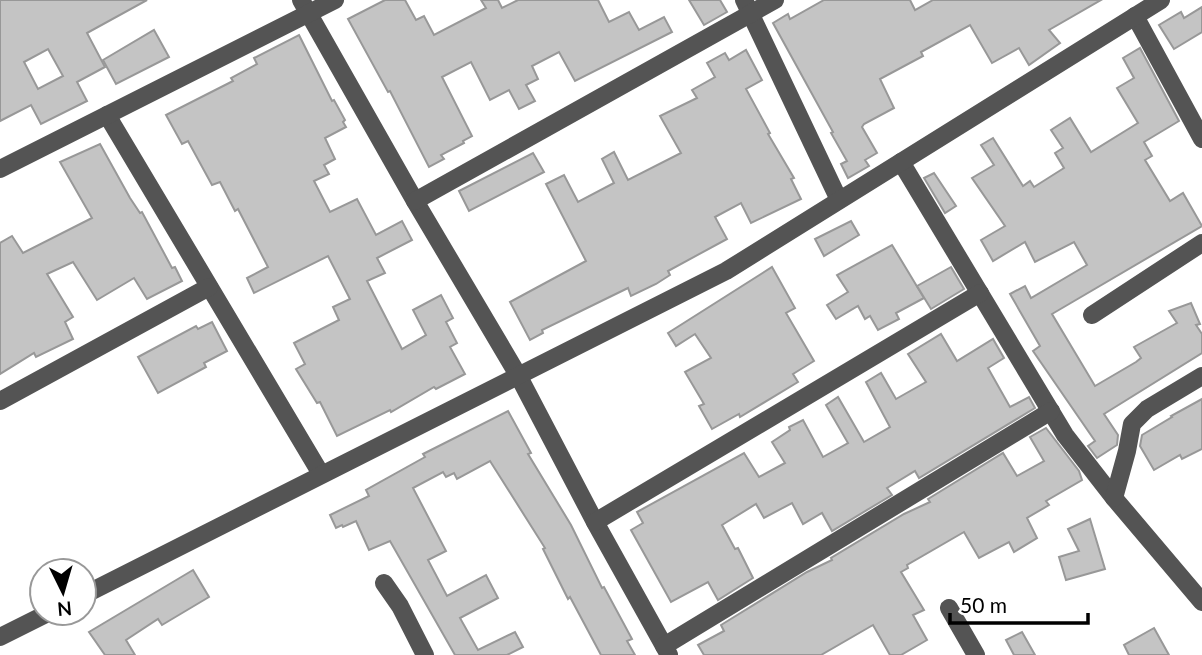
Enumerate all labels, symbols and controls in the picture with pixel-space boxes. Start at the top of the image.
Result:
north arrow [28,557,98,627]
scale bar [950,582,1088,626]
text: 50 m [960,592,1007,617]
text: N [56,597,73,622]

